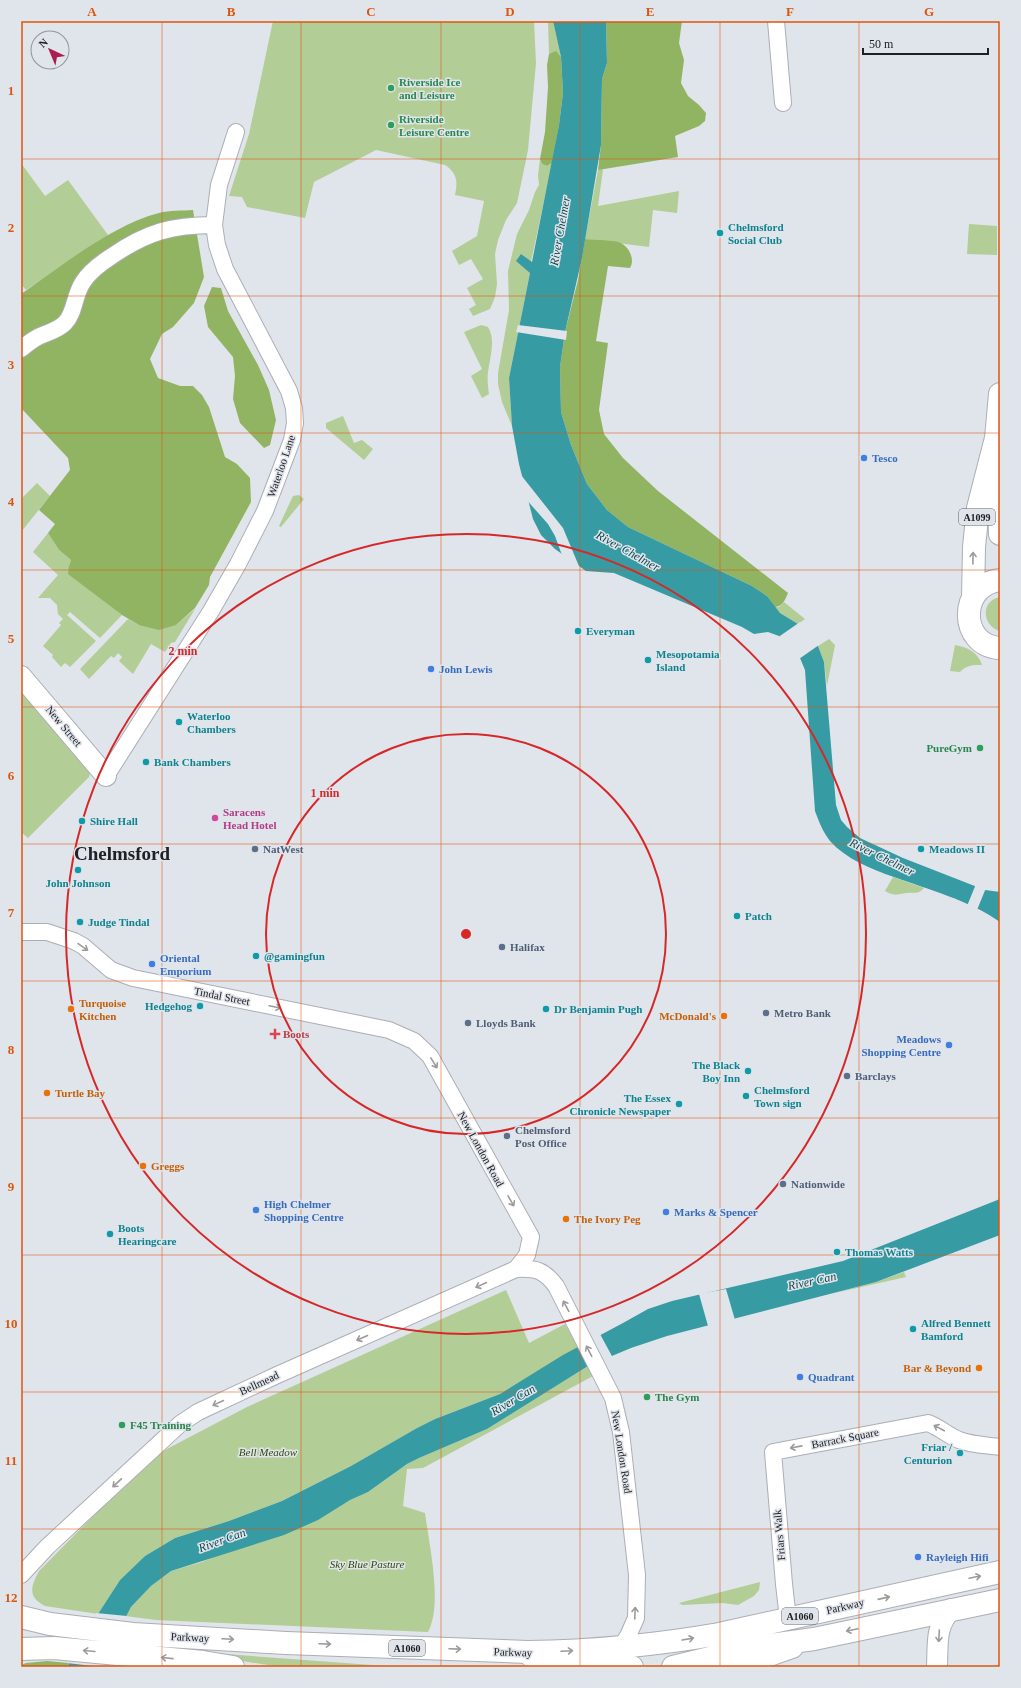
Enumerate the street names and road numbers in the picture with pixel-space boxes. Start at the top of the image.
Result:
street label: Waterloo Lane [265,433,297,499]
road number: A1099 [959,509,995,525]
street label: New Street [44,703,84,749]
street label: Tindal Street [193,985,251,1007]
street label: New London Road [455,1109,507,1189]
street label: Bellmead [237,1368,281,1397]
street label: New London Road [610,1410,635,1495]
street label: Barrack Square [810,1426,880,1450]
street label: Friars Walk [771,1509,787,1561]
street label: Parkway [825,1596,866,1616]
road number: A1060 [782,1608,818,1624]
street label: Parkway [170,1630,210,1644]
road number: A1060 [389,1640,425,1656]
street label: Parkway [494,1645,533,1659]

